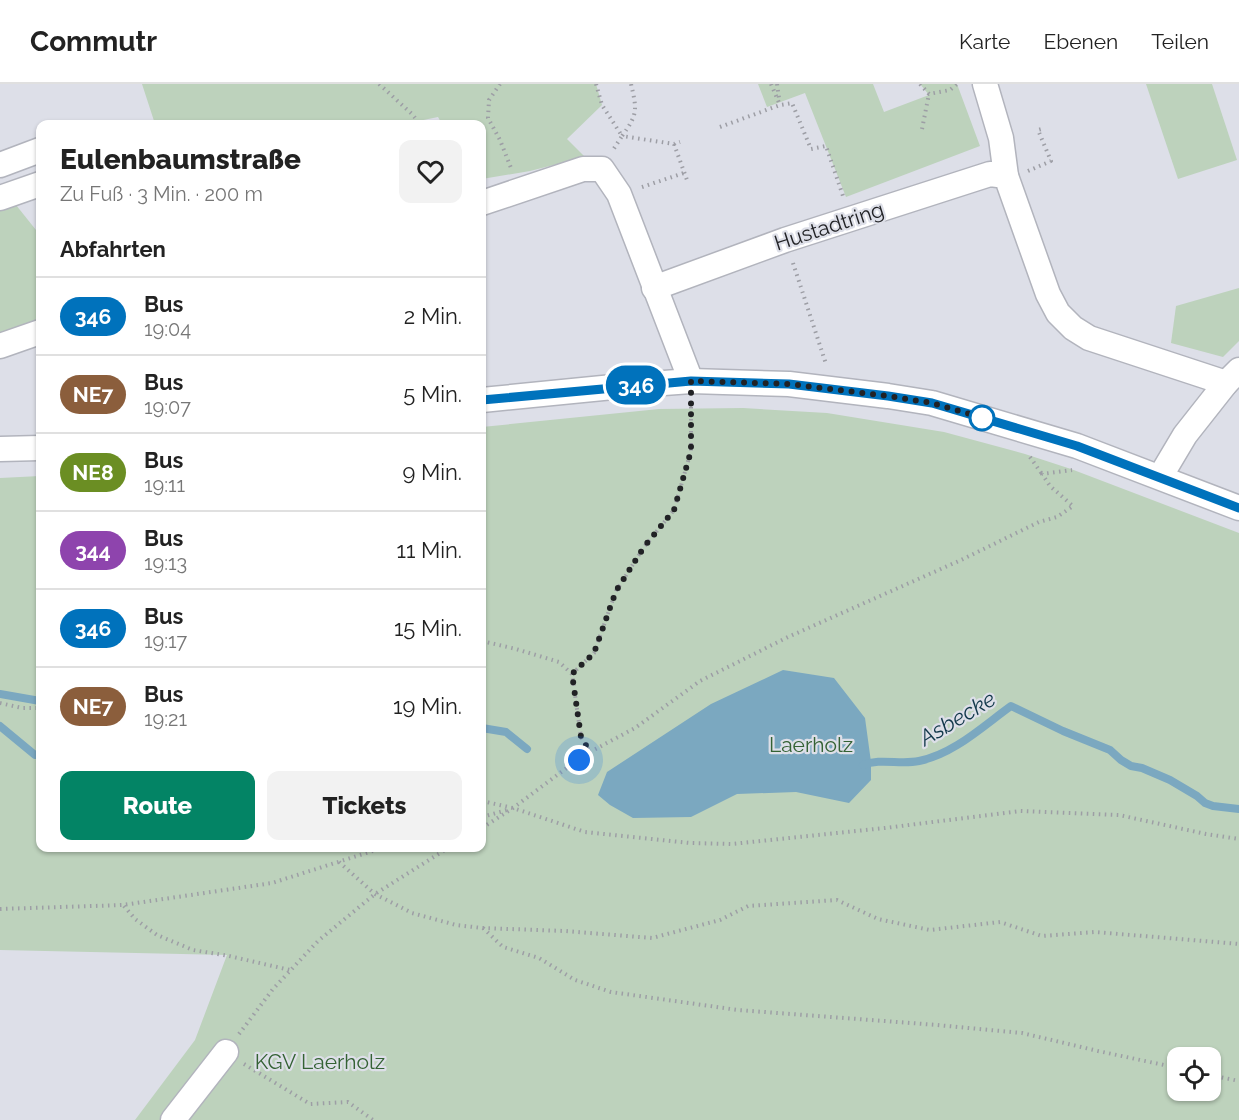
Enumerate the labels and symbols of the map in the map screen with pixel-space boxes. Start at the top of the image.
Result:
street label: Hustadtring [771,197,887,255]
line badge: 346 [602,366,670,404]
unlabelled marker [969,405,995,431]
water label: Asbecke [913,685,1000,751]
park label: Laerholz [769,732,853,757]
your location [564,745,594,775]
park label: KGV Laerholz [255,1049,385,1074]

